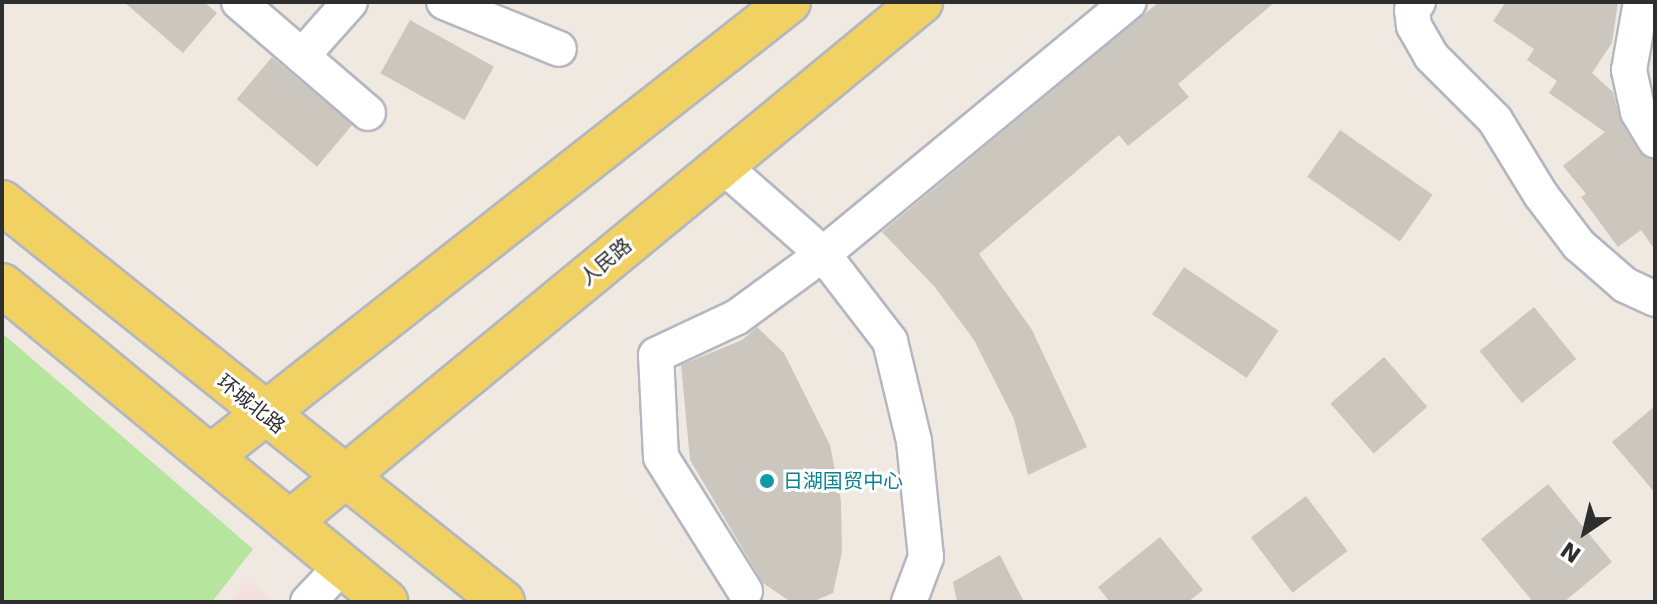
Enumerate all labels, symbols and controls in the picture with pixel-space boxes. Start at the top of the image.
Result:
street label: 人民路 [575,234,637,290]
street label: 环城北路 [212,370,290,438]
place label: 日湖国贸中心 [783,469,903,493]
marker: 日湖国贸中心 [758,472,776,490]
north arrow [1545,492,1625,572]
text: N [1556,537,1586,568]

